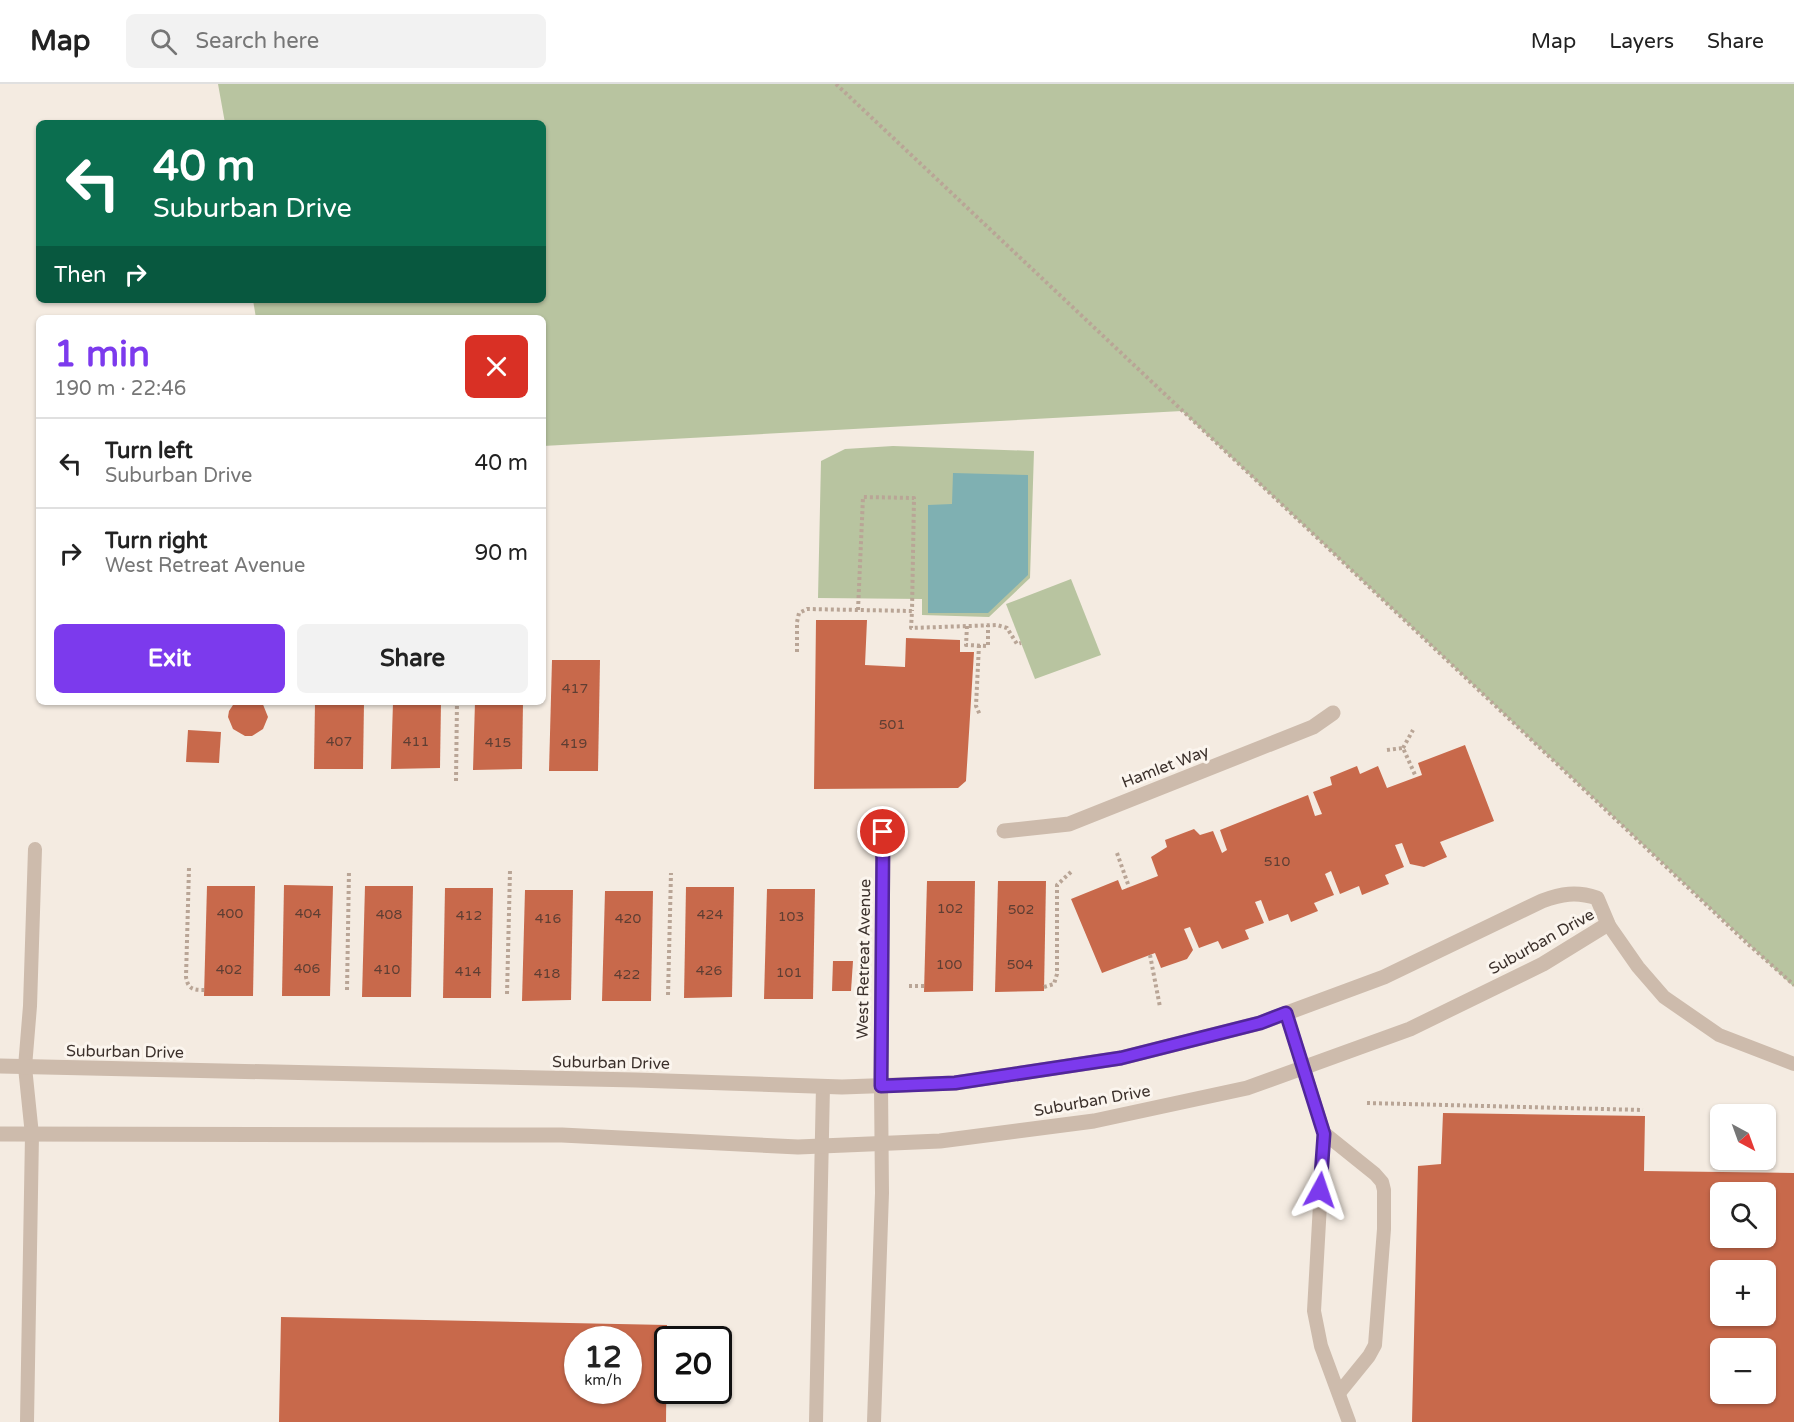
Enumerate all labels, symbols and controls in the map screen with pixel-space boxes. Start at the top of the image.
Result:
search box [126,14,546,68]
text: Map [30,24,90,58]
icon: search [147,25,180,58]
text: Search here [195,28,319,54]
text: Map [1531,29,1576,54]
text: Layers [1609,29,1674,54]
text: Share [1707,29,1764,54]
text: 40 m [153,141,255,192]
icon: left [54,144,132,222]
text: Suburban Drive [153,192,352,225]
icon: right [119,258,152,291]
text: Then [54,262,107,288]
text: 1 min [54,333,150,376]
button: close [465,335,528,398]
text: 190 m · 22:46 [54,377,186,401]
text: Turn left [105,438,193,464]
icon: left [54,447,87,480]
text: 40 m [474,450,528,476]
text: Suburban Drive [105,464,252,488]
text: Turn right [105,528,207,554]
icon: right [54,537,87,570]
text: 90 m [474,540,528,566]
text: West Retreat Avenue [105,554,305,578]
button: Exit [54,624,285,693]
button: Share [297,624,528,693]
house number: 417 [562,680,588,697]
house number: 501 [879,716,905,733]
house number: 407 [326,733,352,750]
house number: 411 [403,733,429,750]
house number: 415 [485,734,511,751]
house number: 419 [561,735,587,752]
street label: Hamlet Way [1119,741,1212,793]
pin [857,806,908,857]
icon: arrive [866,815,899,848]
house number: 510 [1264,853,1290,870]
street label: West Retreat Avenue [853,879,875,1039]
house number: 102 [937,900,963,917]
house number: 502 [1008,901,1034,918]
house number: 400 [217,905,243,922]
house number: 404 [295,905,321,922]
street label: Suburban Drive [1485,905,1598,979]
house number: 408 [376,906,402,923]
house number: 424 [697,906,723,923]
house number: 412 [456,907,482,924]
house number: 103 [778,908,804,925]
house number: 416 [535,910,561,927]
house number: 420 [615,910,641,927]
house number: 100 [936,956,962,973]
house number: 504 [1007,956,1033,973]
house number: 406 [294,960,320,977]
house number: 402 [216,961,242,978]
house number: 410 [374,961,400,978]
house number: 426 [696,962,722,979]
house number: 414 [455,963,481,980]
house number: 101 [776,964,802,981]
house number: 418 [534,965,560,982]
house number: 422 [614,966,640,983]
street label: Suburban Drive [66,1041,184,1063]
street label: Suburban Drive [552,1052,670,1074]
street label: Suburban Drive [1032,1081,1152,1121]
north arrow [1710,1104,1776,1170]
map controls [1710,1104,1776,1404]
position arrow [1288,1158,1352,1222]
button: search [1710,1182,1776,1248]
button: + [1710,1260,1776,1326]
speed limit sign: 20 [654,1326,732,1404]
button: − [1710,1338,1776,1404]
text: 12 [584,1339,622,1376]
text: km/h [584,1371,622,1389]

